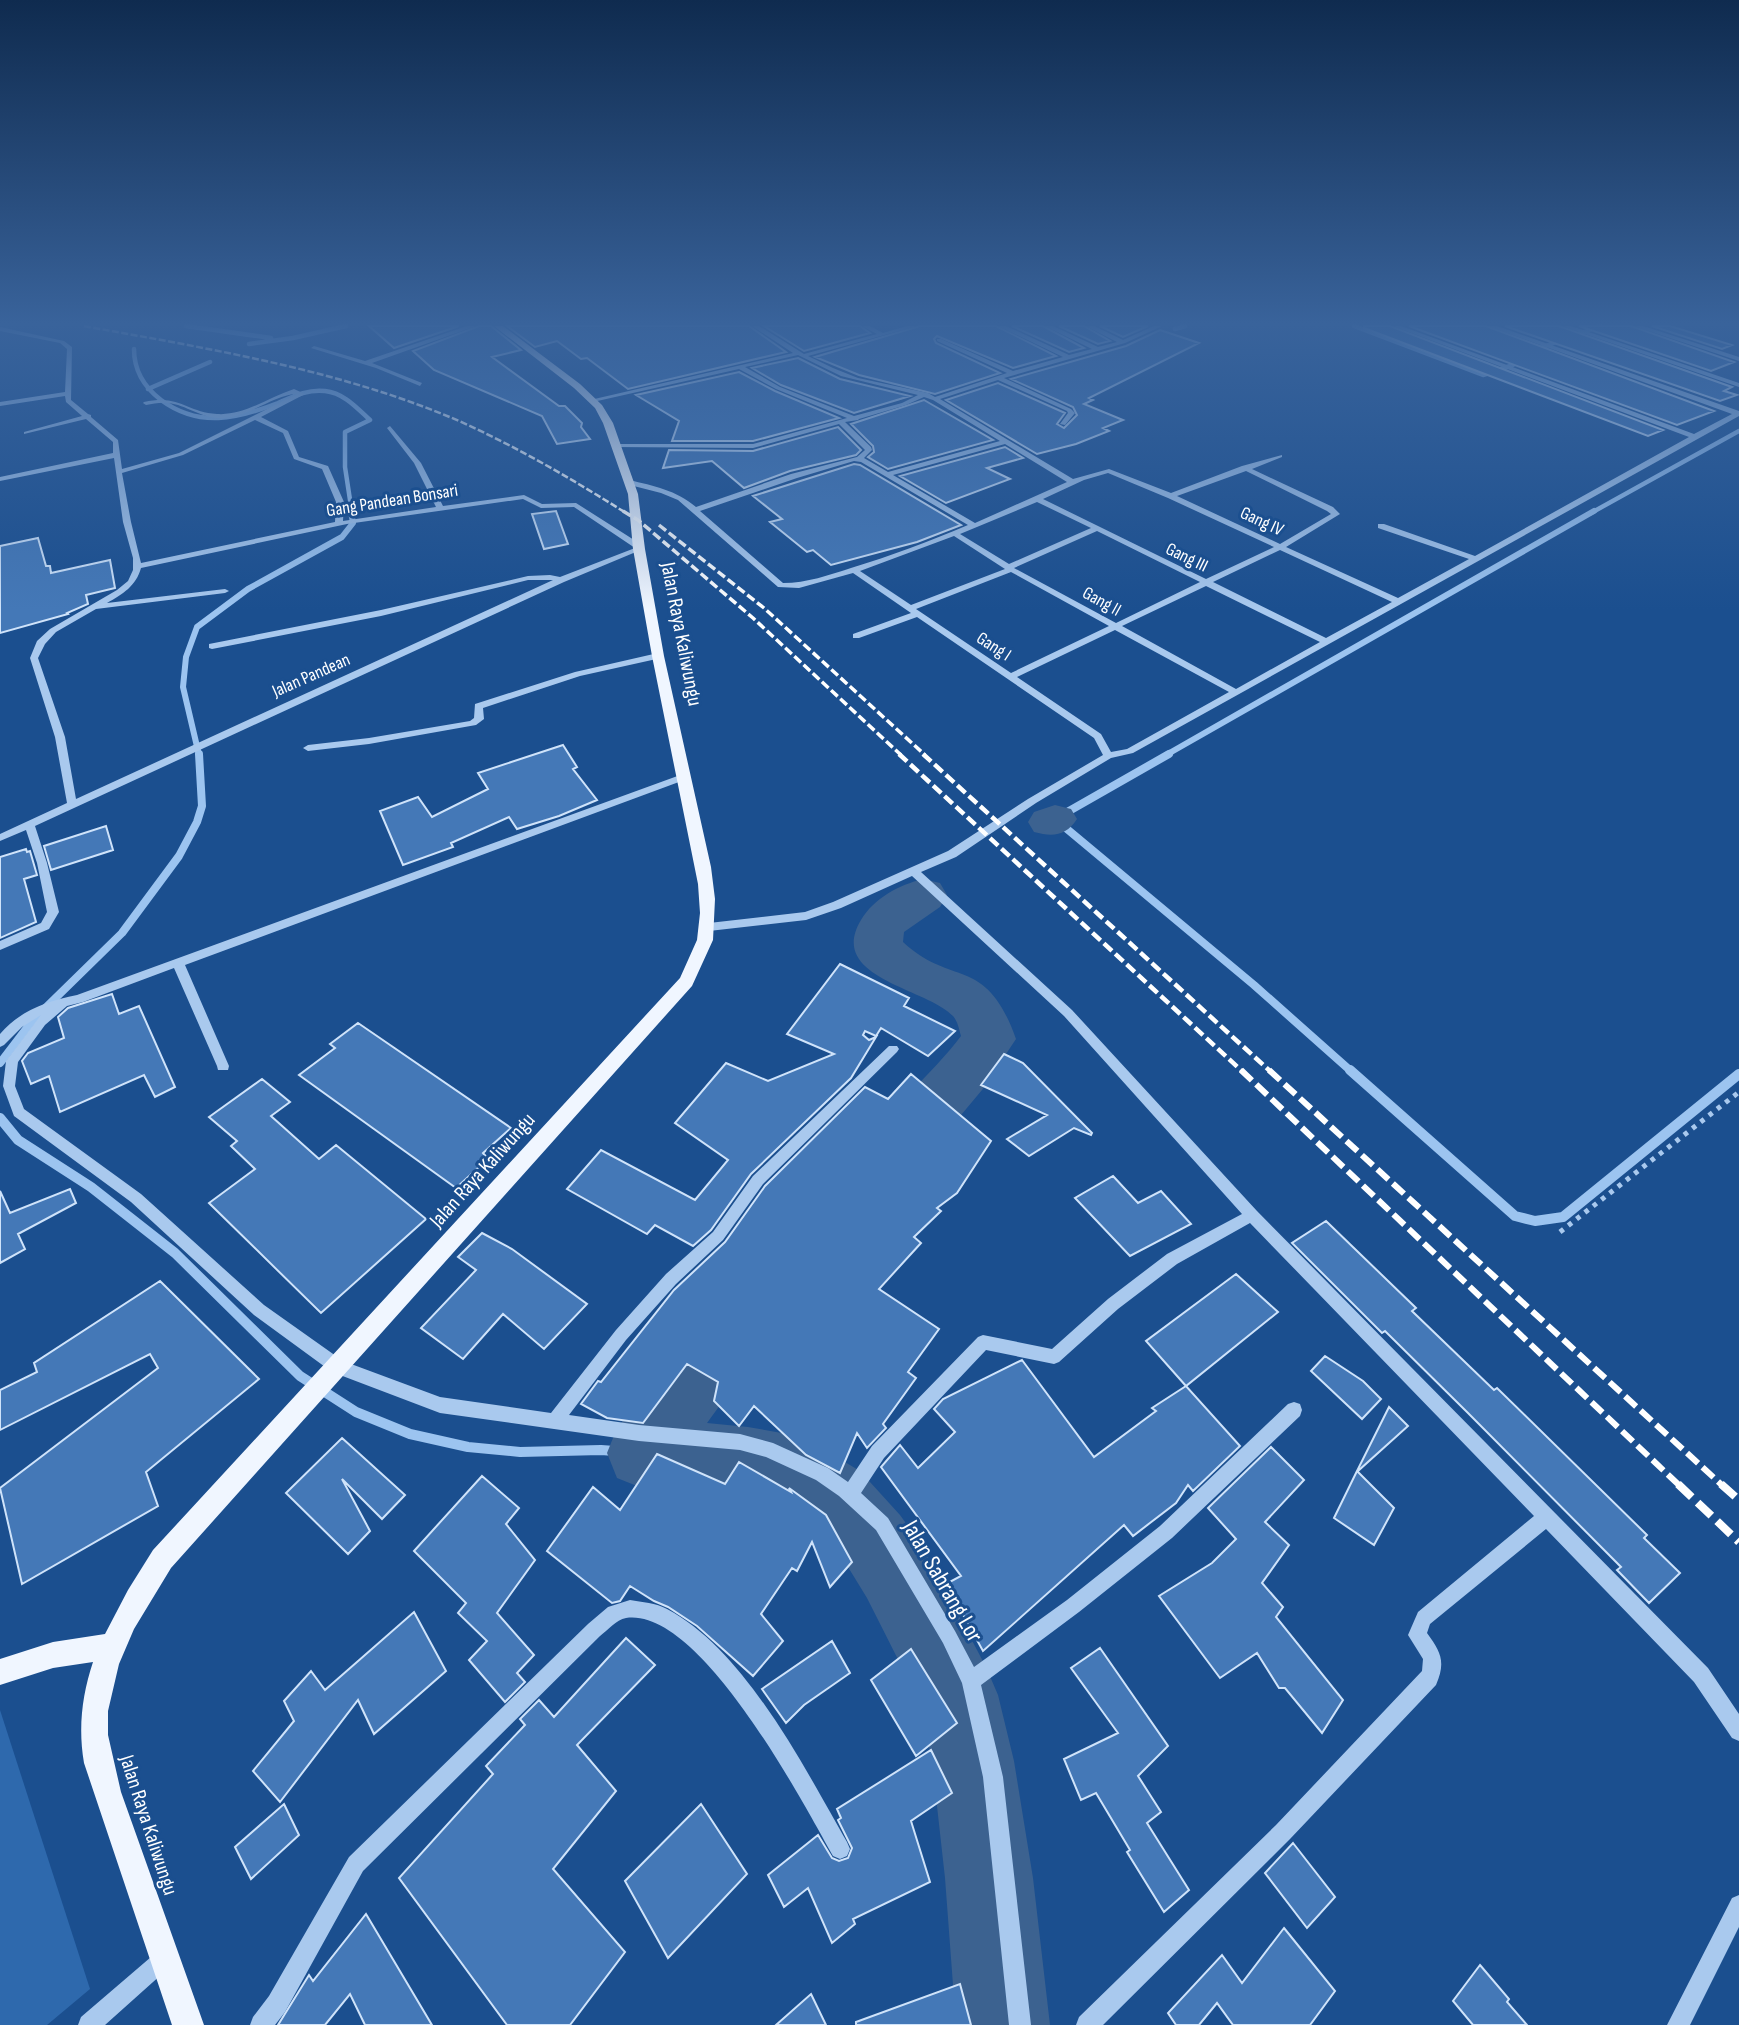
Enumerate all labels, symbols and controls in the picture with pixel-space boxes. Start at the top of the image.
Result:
street label: Gang Pandean Bonsari [325,480,459,521]
street label: Gang IV [1237,502,1287,541]
street label: Gang III [1162,538,1211,577]
street label: Jalan Raya Kaliwungu [655,559,708,708]
street label: Gang II [1079,582,1125,621]
street label: Gang I [972,627,1015,665]
street label: Jalan Pandean [268,649,353,702]
street label: Jalan Raya Kaliwungu [424,1108,540,1234]
street label: Jalan Sabrang Lor [895,1514,989,1648]
street label: Jalan Raya Kaliwungu [114,1751,183,1898]

